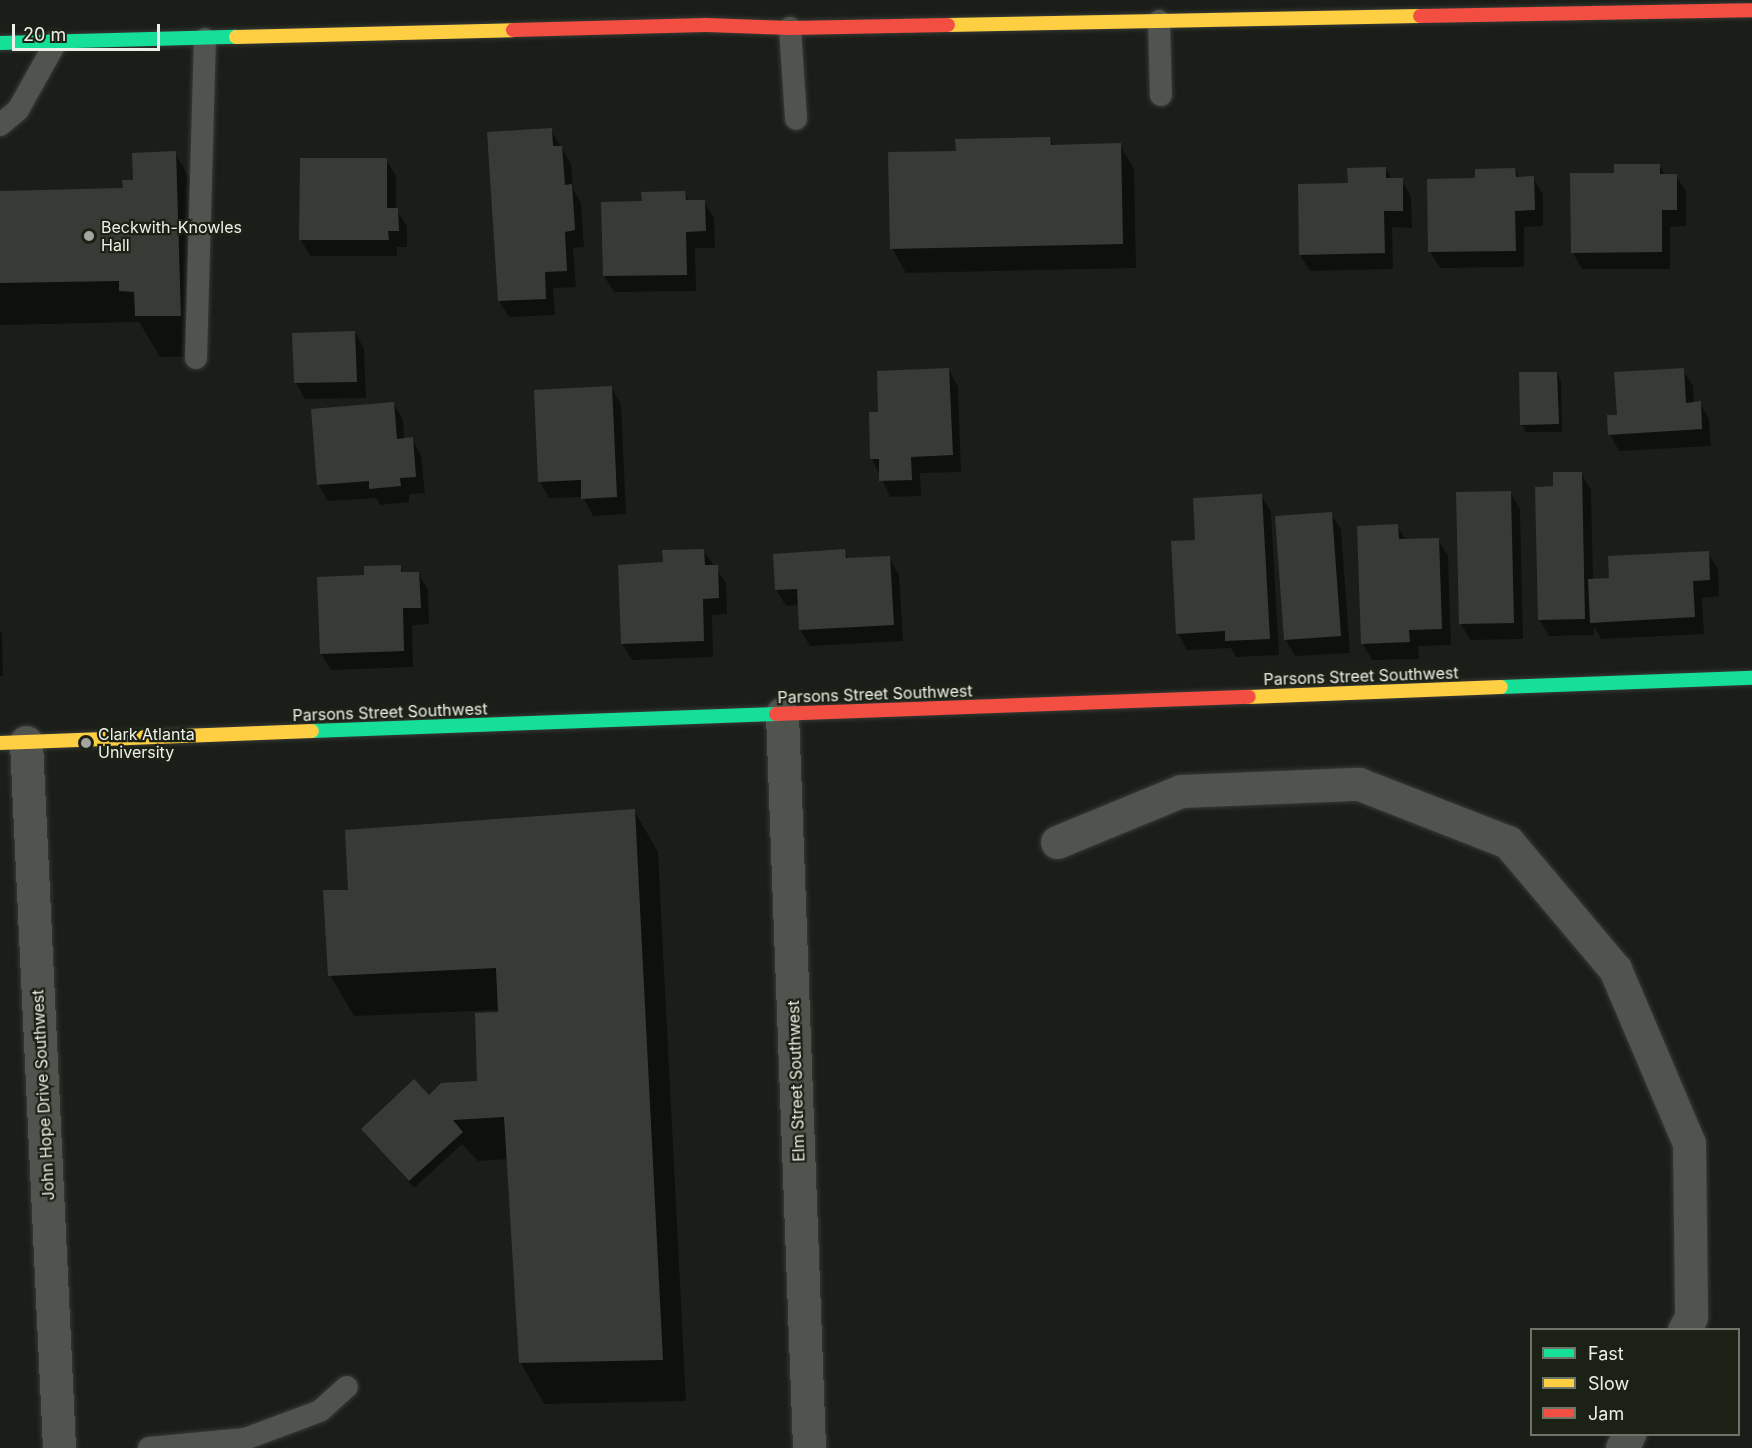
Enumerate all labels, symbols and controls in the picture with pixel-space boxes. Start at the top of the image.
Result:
scale bar [15,12,164,50]
text: 20 m [23,24,66,45]
place label: Beckwith-Knowles Hall [101,217,242,255]
marker: Beckwith-Knowles Hall [82,229,96,243]
street label: Parsons Street Southwest [1263,663,1459,689]
street label: Parsons Street Southwest [777,681,973,707]
street label: Parsons Street Southwest [292,699,488,725]
place label: Clark Atlanta University [98,724,195,762]
marker: Clark Atlanta University [79,736,93,750]
street label: John Hope Drive Southwest [28,989,58,1201]
street label: Elm Street Southwest [784,1000,808,1162]
legend [1530,1328,1740,1436]
text: Fast [1588,1343,1624,1364]
text: Slow [1588,1373,1629,1394]
text: Jam [1588,1403,1624,1424]

